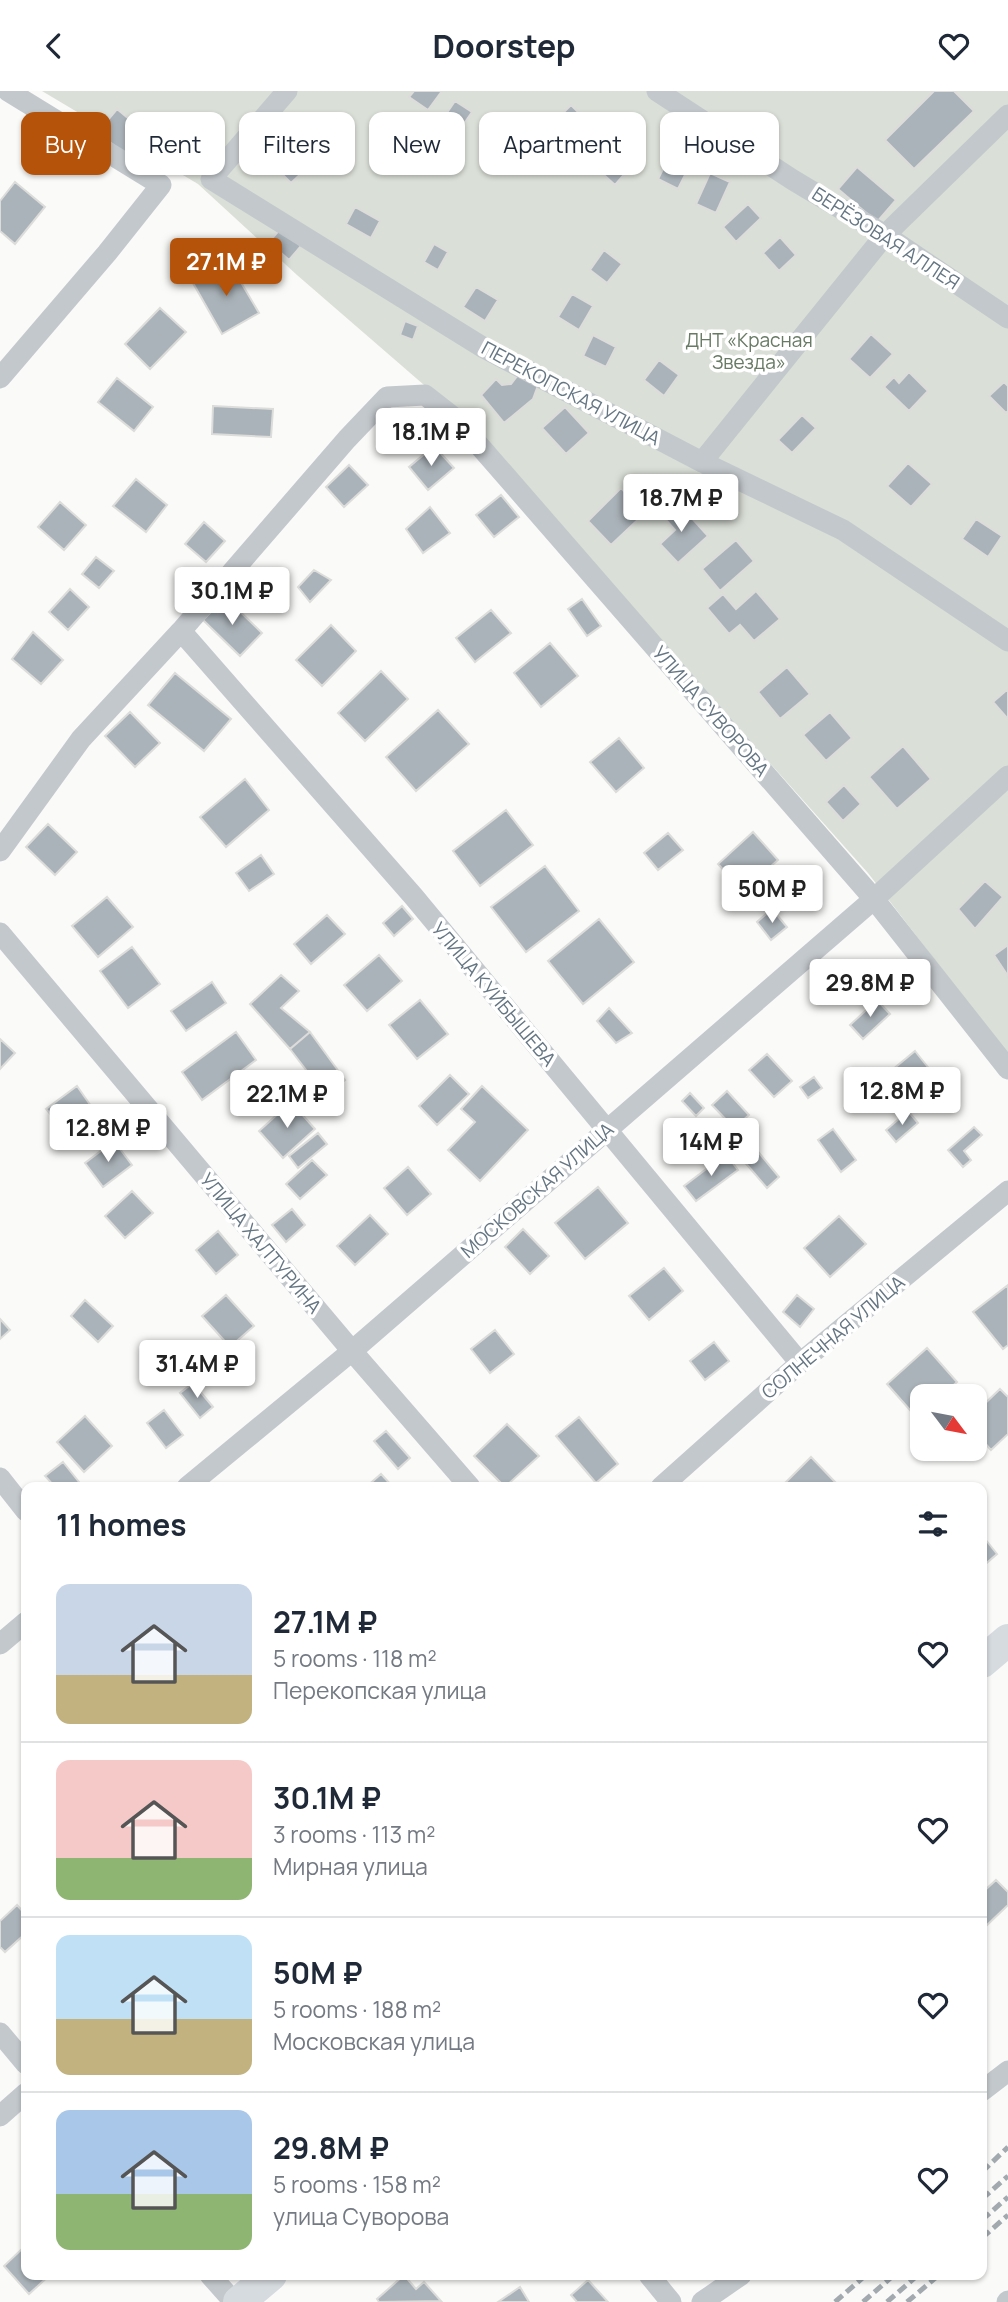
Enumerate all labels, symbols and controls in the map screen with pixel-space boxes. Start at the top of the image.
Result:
text: Doorstep [433,24,575,68]
icon: back [35,27,73,65]
icon: heart [935,27,973,65]
chip: Buy [21,112,111,175]
chip: Rent [125,112,225,175]
chip: Filters [239,112,355,175]
chip: New [369,112,465,175]
chip: Apartment [479,112,646,175]
chip: House [660,112,779,175]
street label: БЕРЁЗОВАЯ АЛЛЕЯ [807,181,965,295]
pin: 27.1M ₽ [161,239,291,298]
text: 27.1M ₽ [186,245,266,277]
park label: ДНТ «Красная Звезда» [685,327,813,375]
street label: ПЕРЕКОПСКАЯ УЛИЦА [477,335,665,451]
pin: 18.1M ₽ [366,409,496,468]
text: 18.1M ₽ [392,415,470,447]
pin: 18.7M ₽ [616,475,746,534]
text: 18.7M ₽ [639,481,723,513]
pin: 30.1M ₽ [167,567,297,627]
text: 30.1M ₽ [191,574,273,606]
street label: УЛИЦА СУВОРОВА [647,640,775,782]
pin: 50M ₽ [723,865,821,925]
text: 50M ₽ [738,872,806,904]
street label: УЛИЦА КУЙБЫШЕВА [426,916,562,1072]
pin: 29.8M ₽ [805,960,935,1019]
text: 29.8M ₽ [826,966,914,998]
pin: 12.8M ₽ [837,1067,967,1127]
pin: 22.1M ₽ [222,1070,352,1130]
text: 12.8M ₽ [860,1074,944,1106]
text: 22.1M ₽ [246,1077,328,1109]
pin: 12.8M ₽ [43,1105,173,1164]
text: 12.8M ₽ [66,1111,150,1143]
street label: МОСКОВСКАЯ УЛИЦА [455,1116,619,1264]
pin: 14M ₽ [662,1119,760,1178]
text: 14M ₽ [679,1125,743,1157]
street label: УЛИЦА ХАЛТУРИНА [194,1167,328,1319]
street label: СОЛНЕЧНАЯ УЛИЦА [756,1269,910,1405]
pin: 31.4M ₽ [132,1341,262,1400]
text: 31.4M ₽ [155,1347,239,1379]
north arrow [910,1384,987,1461]
map controls [910,1384,987,1461]
text: 11 homes [56,1504,187,1545]
icon: filters [914,1505,952,1543]
text: 27.1M ₽ [273,1601,377,1642]
icon: home [112,1612,196,1696]
icon: heart [914,1635,952,1673]
text: 5 rooms · 118 m² [273,1642,437,1674]
text: Перекопская улица [273,1674,486,1706]
text: 30.1M ₽ [273,1777,381,1818]
icon: home [112,1788,196,1872]
icon: heart [914,1811,952,1849]
text: 3 rooms · 113 m² [273,1818,436,1850]
text: Мирная улица [273,1850,428,1882]
text: 50M ₽ [273,1952,363,1993]
icon: home [112,1963,196,2047]
icon: heart [914,1986,952,2024]
text: 5 rooms · 188 m² [273,1993,441,2025]
text: Московская улица [273,2025,475,2057]
text: 29.8M ₽ [273,2127,389,2168]
icon: home [112,2138,196,2222]
icon: heart [914,2161,952,2199]
text: 5 rooms · 158 m² [273,2168,441,2200]
text: улица Суворова [273,2200,449,2232]

